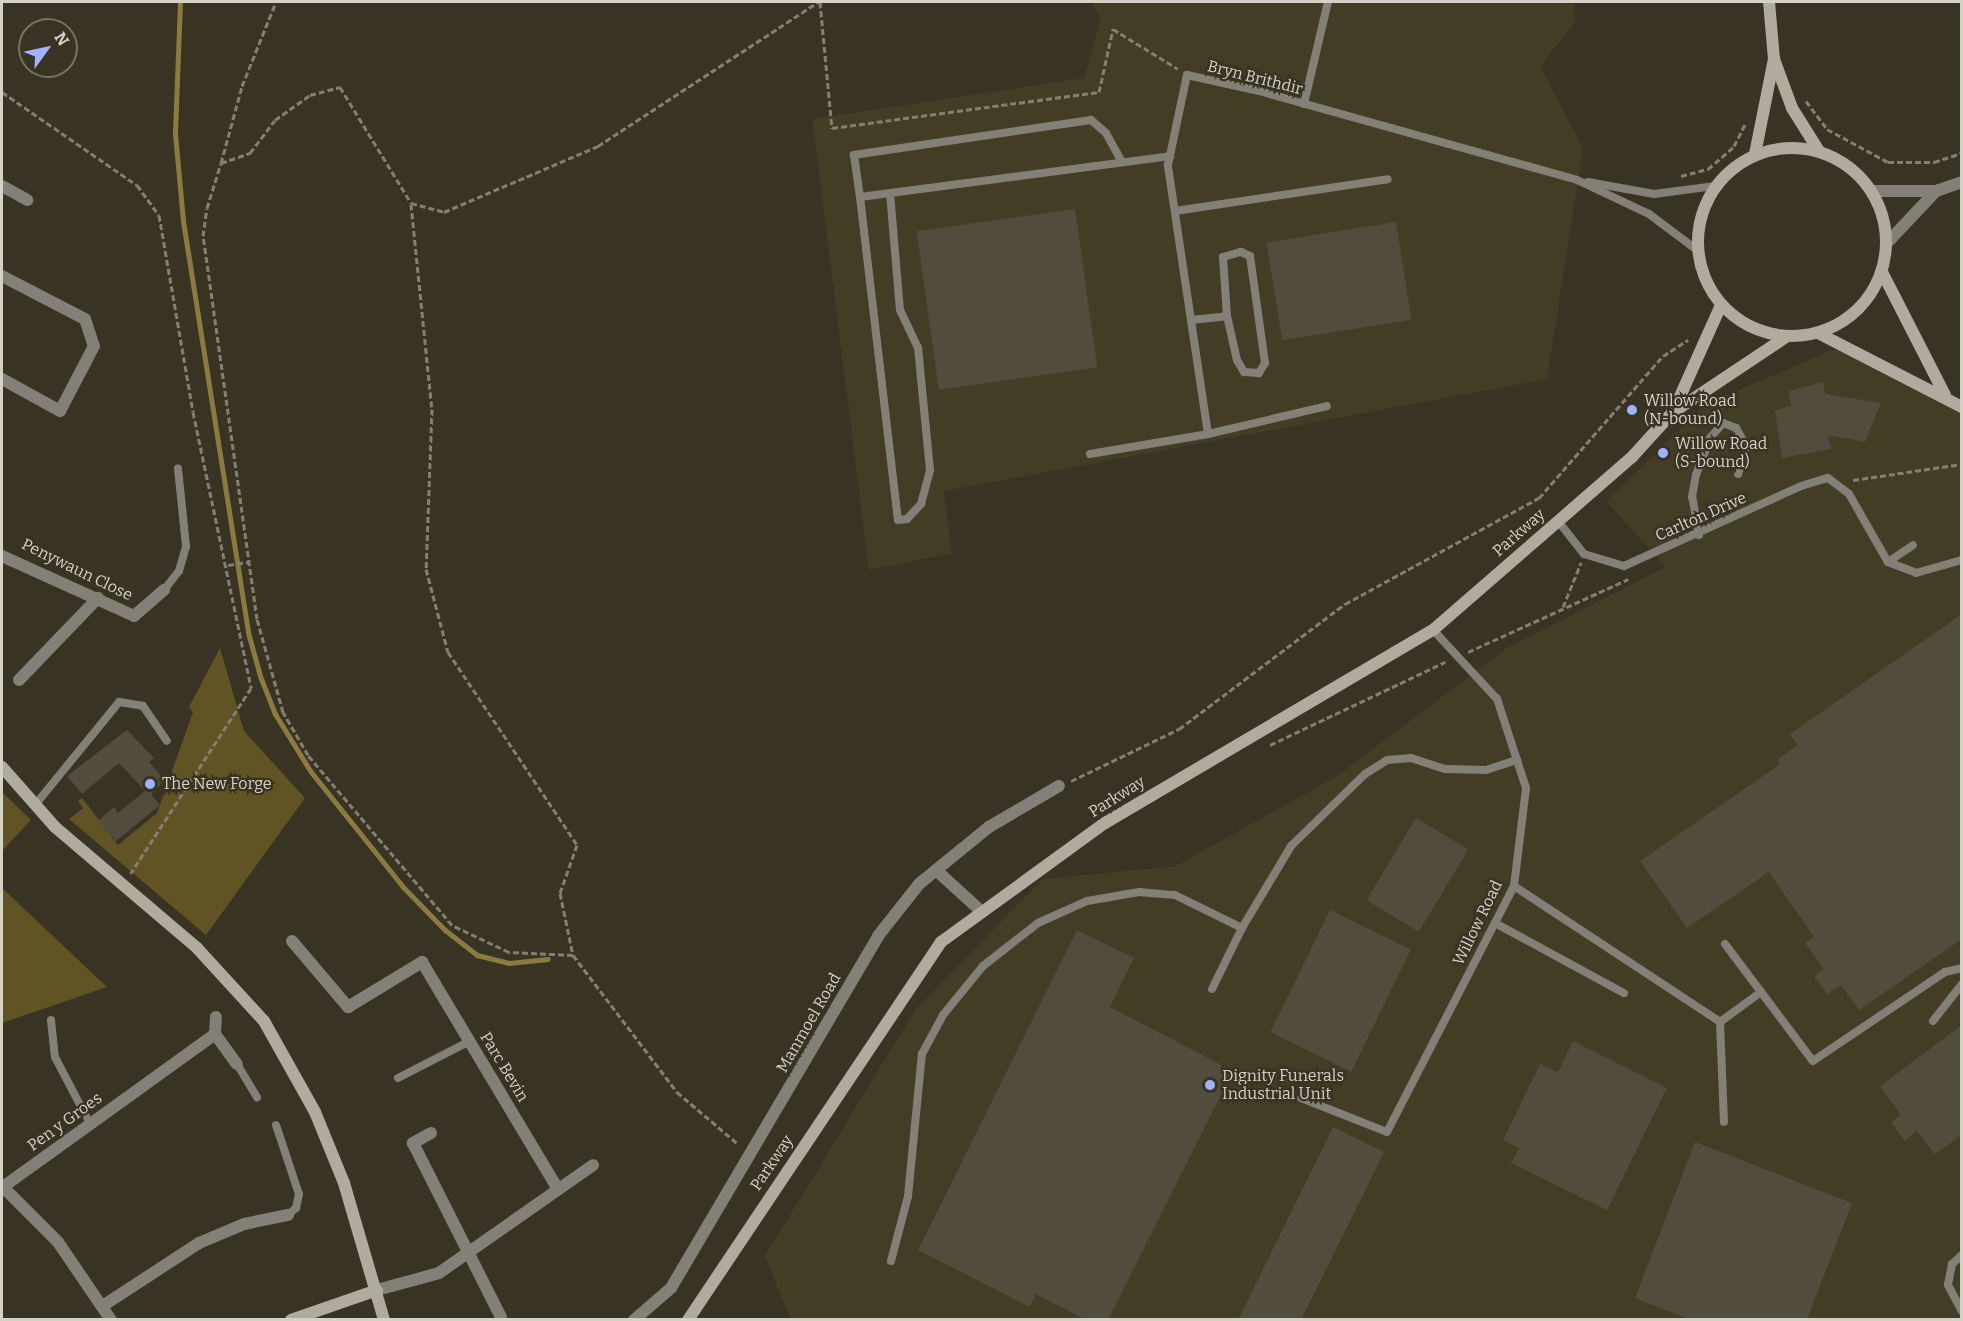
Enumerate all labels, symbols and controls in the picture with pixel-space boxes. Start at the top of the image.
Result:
north arrow [18,18,78,78]
text: N [51,29,73,49]
street label: Bryn Brithdir [1205,57,1305,99]
place label: Willow Road (N-bound) [1644,391,1736,429]
marker: Willow Road (N-bound) [1625,403,1639,417]
place label: Willow Road (S-bound) [1675,434,1767,472]
marker: Willow Road (S-bound) [1656,446,1670,460]
street label: Carlton Drive [1652,488,1750,546]
street label: Parkway [1489,505,1549,561]
street label: Penywaun Close [18,535,136,605]
street label: Parkway [1085,772,1149,822]
place label: The New Forge [162,774,272,794]
marker: The New Forge [143,777,157,791]
street label: Willow Road [1449,877,1507,969]
street label: Manmoel Road [773,970,845,1076]
street label: Parc Bevin [476,1029,532,1105]
place label: Dignity Funerals Industrial Unit [1222,1066,1344,1104]
marker: Dignity Funerals Industrial Unit [1203,1078,1217,1092]
street label: Pen y Groes [24,1089,106,1155]
street label: Parkway [746,1132,798,1194]

